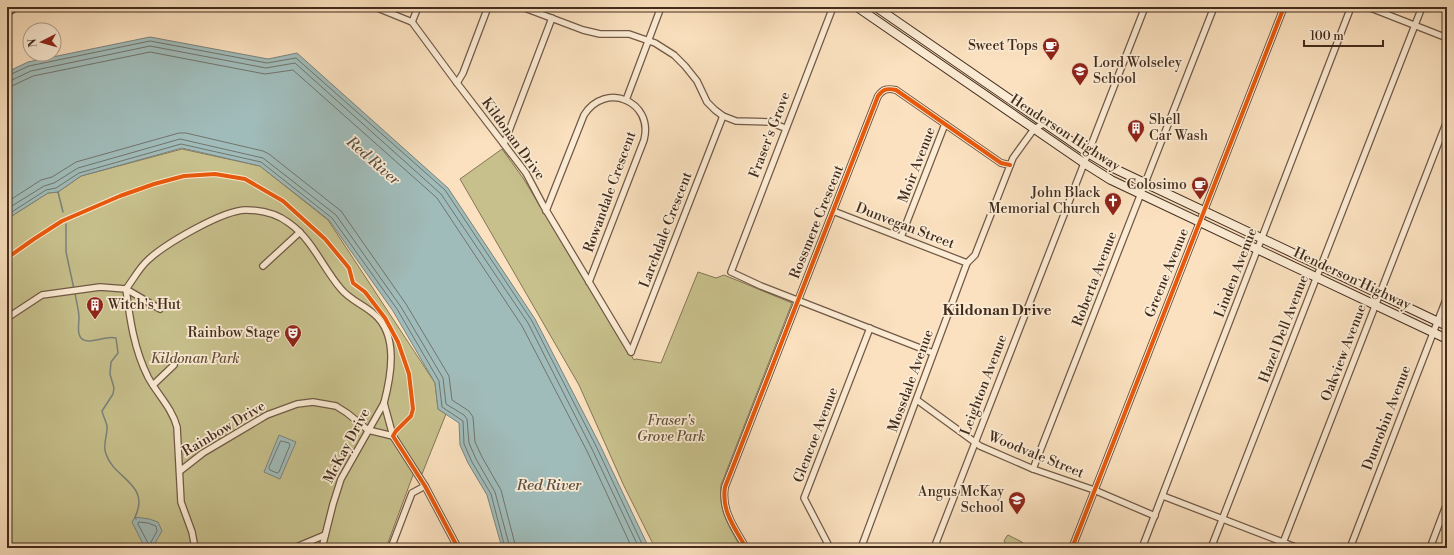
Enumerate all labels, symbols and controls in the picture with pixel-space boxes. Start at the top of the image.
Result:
north arrow [22,22,62,62]
scale bar [1304,22,1383,48]
text: 100 m [1310,29,1344,44]
cafe icon: Sweet Tops [1041,36,1061,61]
place label: Sweet Tops [968,37,1038,55]
text: N [26,38,40,48]
place label: Lord Wolseley School [1093,54,1182,88]
school or university icon: Lord Wolseley School [1070,61,1090,86]
street label: Fraser's Grove [745,89,795,181]
street label: Henderson Highway [1007,91,1124,175]
street label: Kildonan Drive [477,94,549,184]
place label: Shell Car Wash [1149,111,1209,145]
building icon: Shell Car Wash [1126,118,1146,143]
street label: Moir Avenue [894,124,940,206]
street label: Rowandale Crescent [580,129,640,255]
water label: Red River [341,132,404,190]
street label: Rossmere Crescent [786,162,848,282]
street label: Larchdale Crescent [636,169,696,291]
cafe icon: Colosimo [1190,175,1210,200]
place label: Colosimo [1127,176,1187,194]
place label: John Black Memorial Church [988,184,1101,218]
church icon: John Black Memorial Church [1103,191,1123,216]
street label: Dunvegan Street [853,199,957,253]
street label: Greene Avenue [1141,226,1193,320]
street label: Linden Avenue [1211,226,1261,320]
street label: Roberta Avenue [1069,229,1121,329]
street label: Henderson Highway [1290,244,1414,314]
street label: Hazel Dell Avenue [1255,272,1313,386]
building icon: Witch's Hut [85,295,105,320]
place label: Witch's Hut [107,296,181,314]
district label: Kildonan Drive [943,301,1051,320]
street label: Oakview Avenue [1317,302,1371,404]
theatre icon: Rainbow Stage [283,323,303,348]
place label: Rainbow Stage [187,324,280,342]
street label: Mossdale Avenue [884,327,938,435]
street label: Leighton Avenue [956,332,1012,438]
park label: Kildonan Park [150,350,240,368]
street label: Dunrobin Avenue [1359,363,1415,473]
street label: Glencoe Avenue [790,385,842,485]
street label: Rainbow Drive [179,397,269,461]
street label: McKay Drive [320,405,374,487]
park label: Fraser's Grove Park [637,412,705,446]
street label: Woodvale Street [985,427,1087,482]
water label: Red River [516,476,582,495]
place label: Angus McKay School [917,483,1004,517]
school or university icon: Angus McKay School [1007,490,1027,515]

